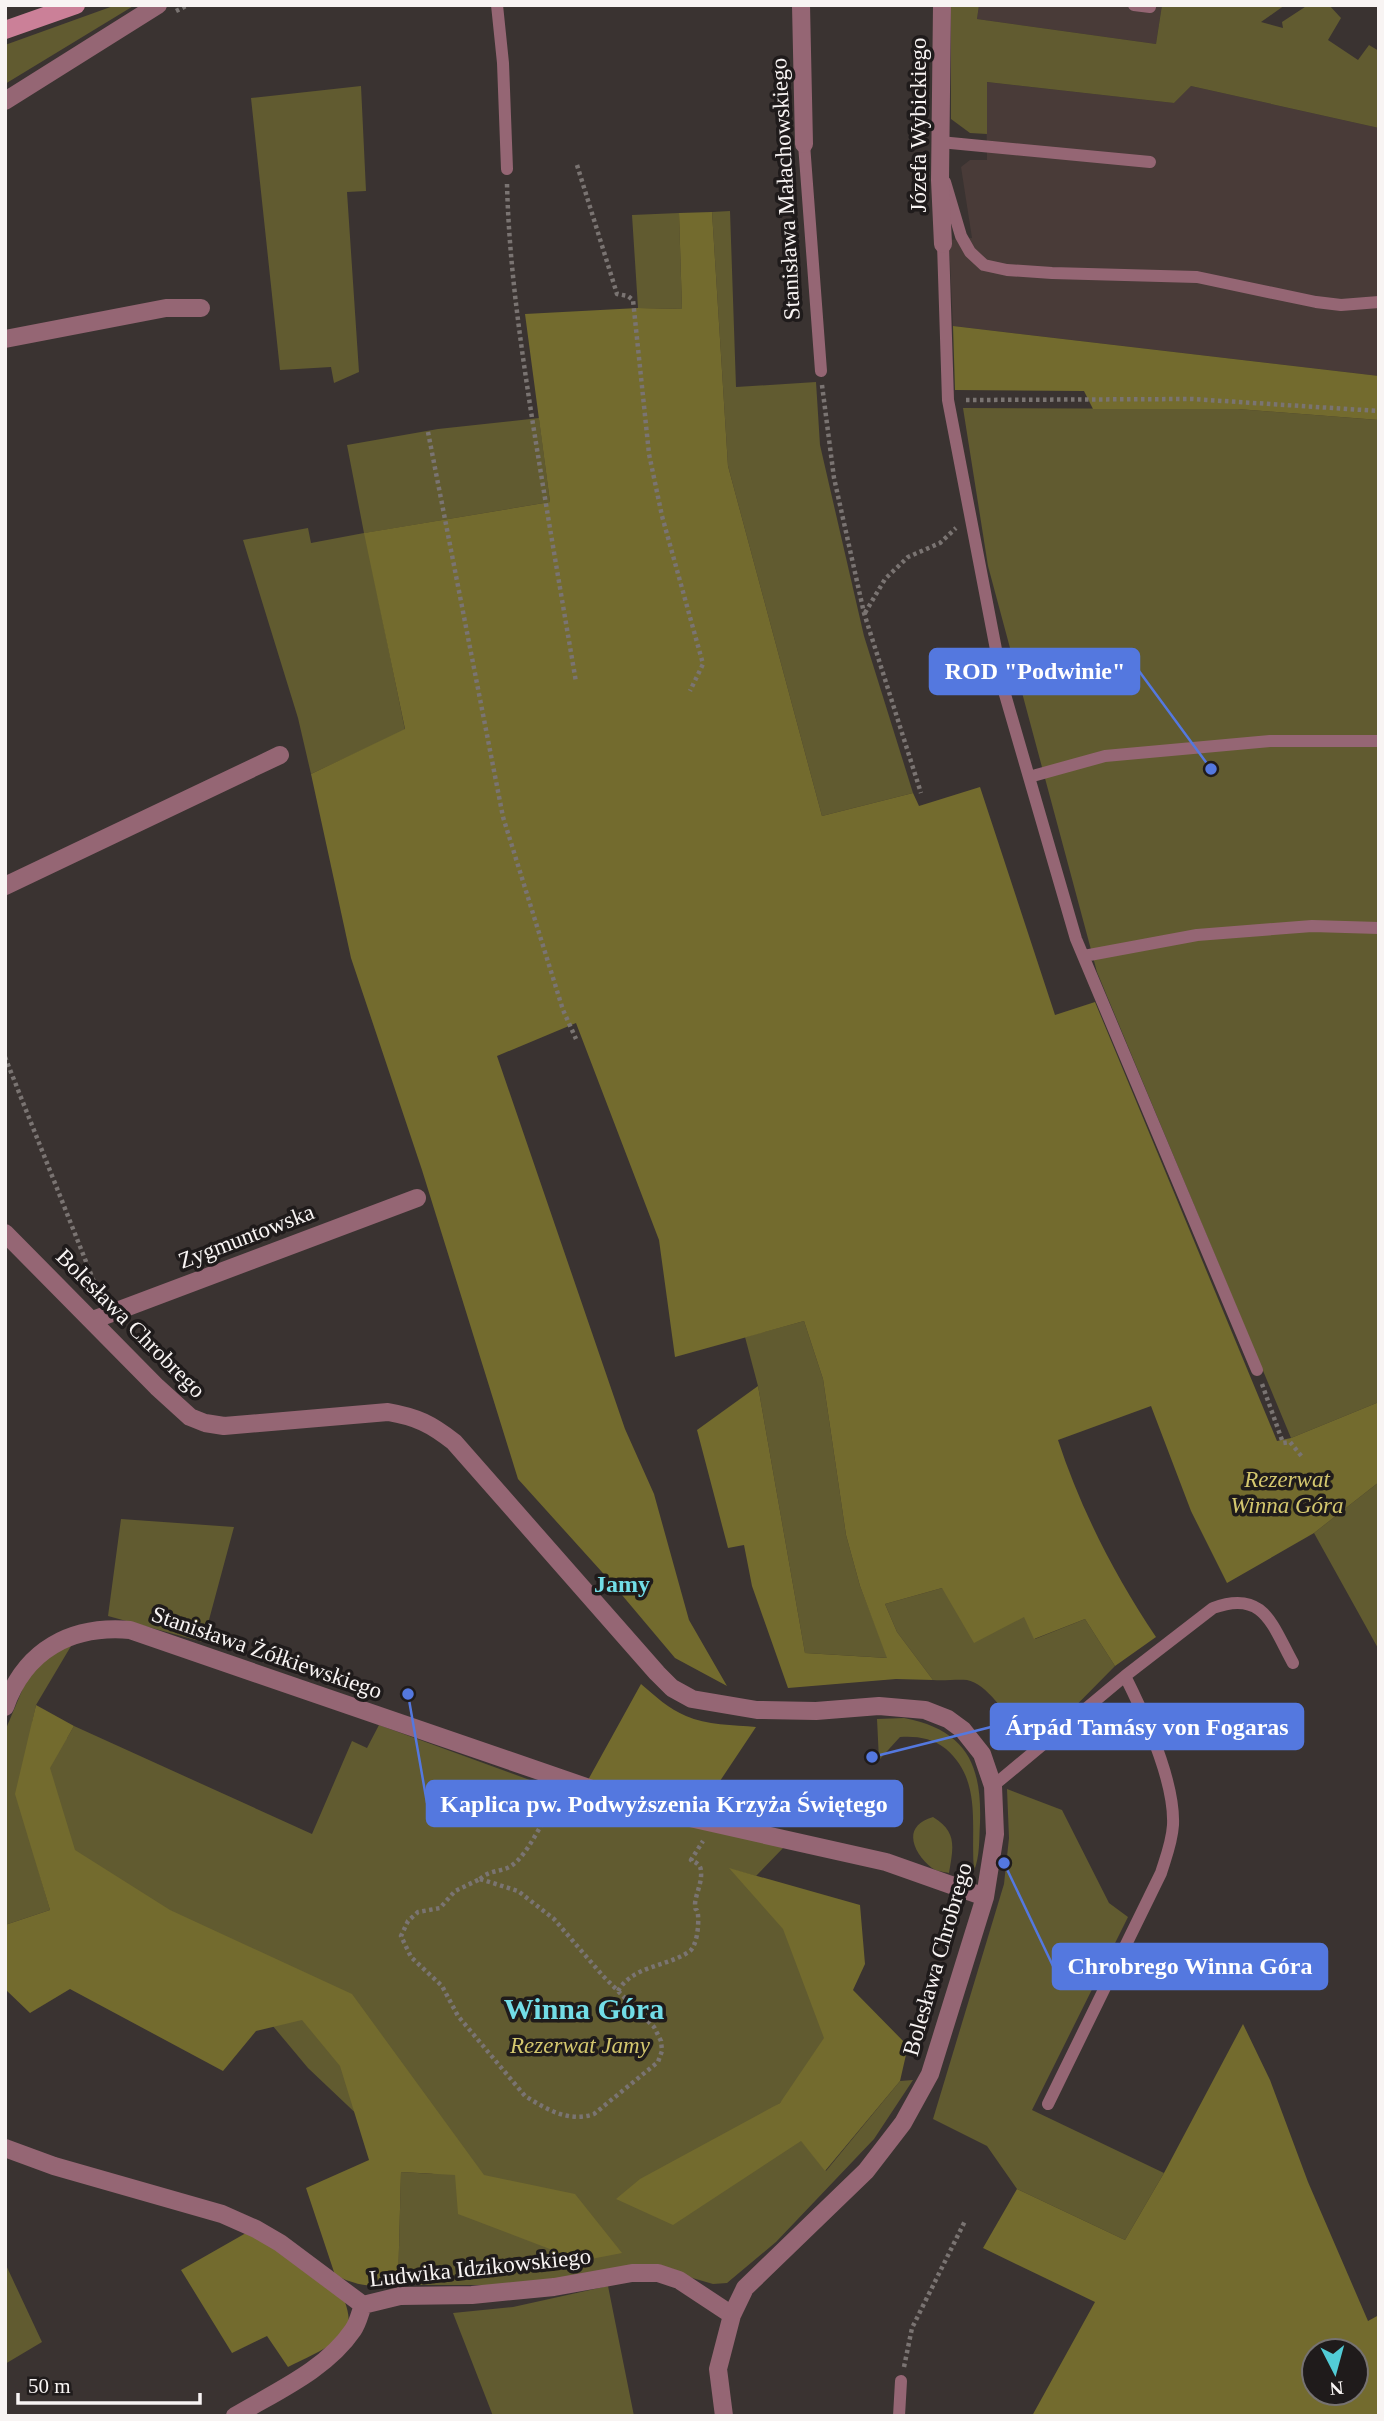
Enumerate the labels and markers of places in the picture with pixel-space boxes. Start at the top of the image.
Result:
callout: ROD "Podwinie" [930,649,1139,694]
callout: Árpád Tamásy von Fogaras [991,1704,1303,1749]
callout: Kaplica pw. Podwyższenia Krzyża Świętego [427,1781,902,1826]
callout: Chrobrego Winna Góra [1053,1944,1327,1989]

